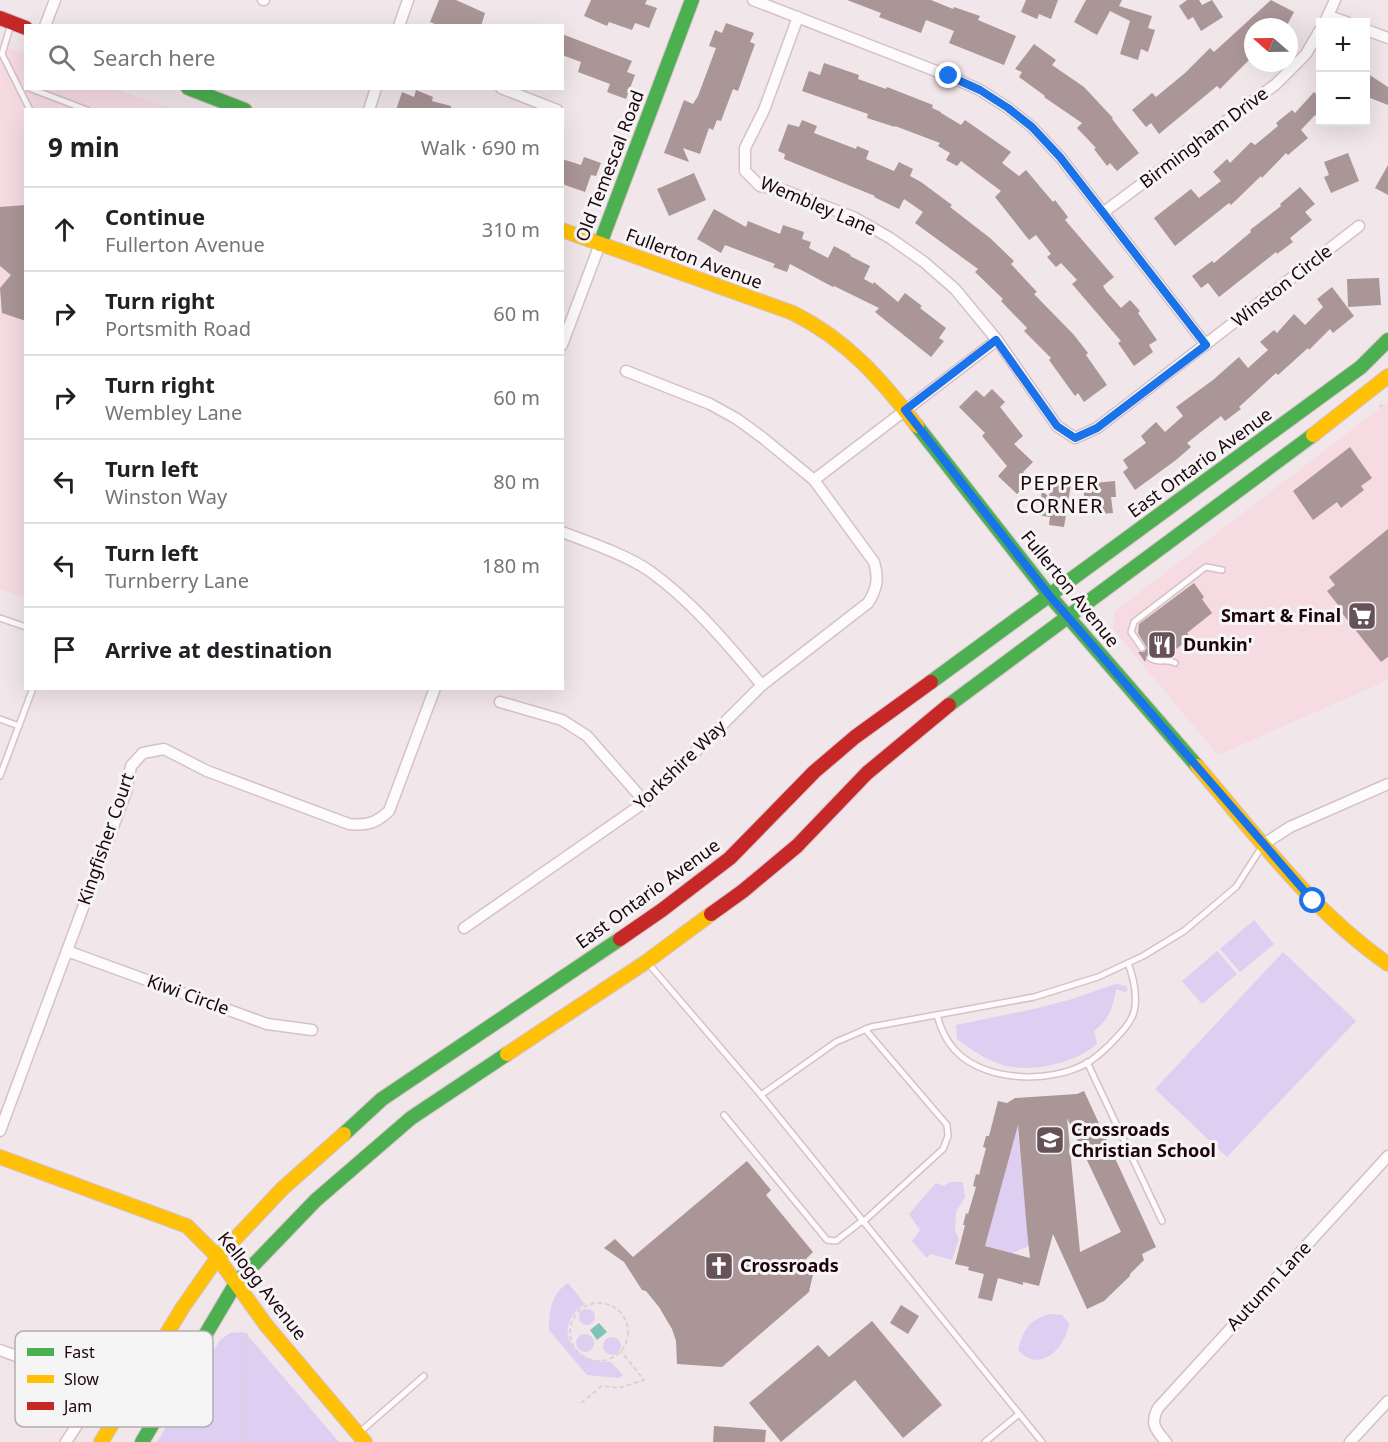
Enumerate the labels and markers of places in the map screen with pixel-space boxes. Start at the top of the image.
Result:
supermarket icon: Smart & Final [1346,600,1378,632]
place label: Smart & Final [1221,603,1341,627]
restaurant icon: Dunkin' [1146,629,1178,661]
place label: Dunkin' [1183,632,1252,656]
place label: Crossroads Christian School [1071,1117,1216,1162]
school or university icon: Crossroads Christian School [1034,1124,1066,1156]
church icon: Crossroads [703,1250,735,1282]
place label: Crossroads [740,1253,839,1277]

